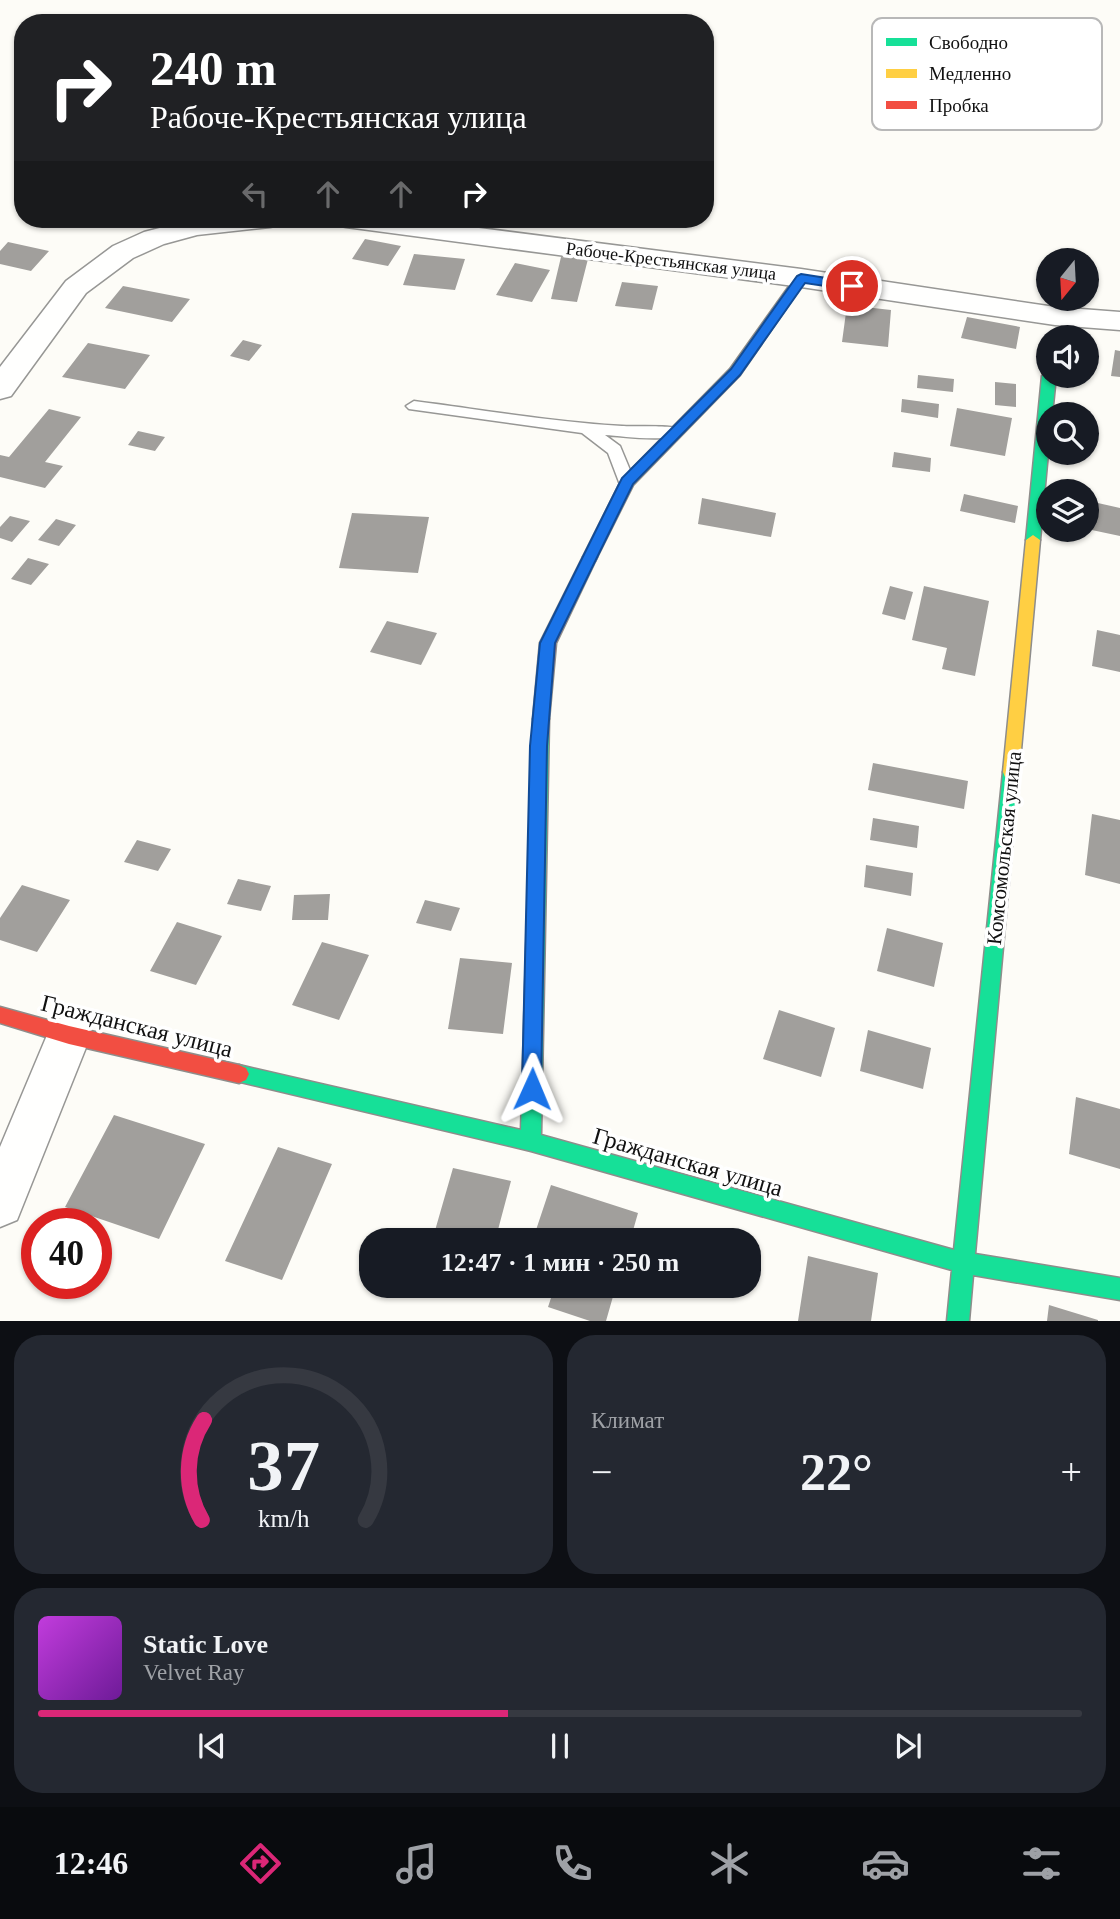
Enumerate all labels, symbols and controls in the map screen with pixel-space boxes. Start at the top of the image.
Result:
legend [872,18,1102,130]
text: Свободно [929,32,1008,53]
text: 240 m [150,41,277,96]
icon: right [35,42,126,133]
text: Медленно [929,63,1011,84]
text: Пробка [929,95,989,116]
text: Рабоче-Крестьянская улица [150,99,527,135]
icon: left [236,175,274,213]
icon: ahead [309,175,347,213]
icon: ahead [382,175,420,213]
icon: right [455,175,493,213]
street label: Рабоче-Крестьянская улица [565,238,777,284]
north arrow [1036,248,1099,312]
map controls [1036,248,1099,542]
pin [822,256,882,316]
icon: arrive [833,267,871,305]
button: sound [1036,325,1099,388]
button: search [1036,402,1099,465]
button: layers [1036,479,1099,542]
street label: Комсомольская улица [982,749,1026,946]
street label: Гражданская улица [39,990,236,1062]
position arrow [495,1052,569,1126]
street label: Гражданская улица [590,1122,786,1202]
speed limit sign: 40 [21,1208,112,1299]
text: 12:47 · 1 мин · 250 m [441,1248,679,1277]
text: Климат [591,1408,664,1433]
text: 37 [247,1426,320,1507]
text: 22° [800,1444,873,1501]
text: − [591,1451,612,1493]
text: + [1061,1451,1082,1493]
text: km/h [258,1505,310,1532]
text: Static Love [143,1630,268,1659]
text: Velvet Ray [143,1660,245,1685]
icon: previous [193,1727,231,1765]
icon: pause [541,1727,579,1765]
icon: next [889,1727,927,1765]
icon: directions [236,1839,285,1888]
icon: music [392,1839,441,1888]
icon: phone [548,1839,597,1888]
icon: climate [705,1839,754,1888]
icon: car [861,1839,910,1888]
icon: filters [1017,1839,1066,1888]
text: 12:46 [54,1845,128,1881]

